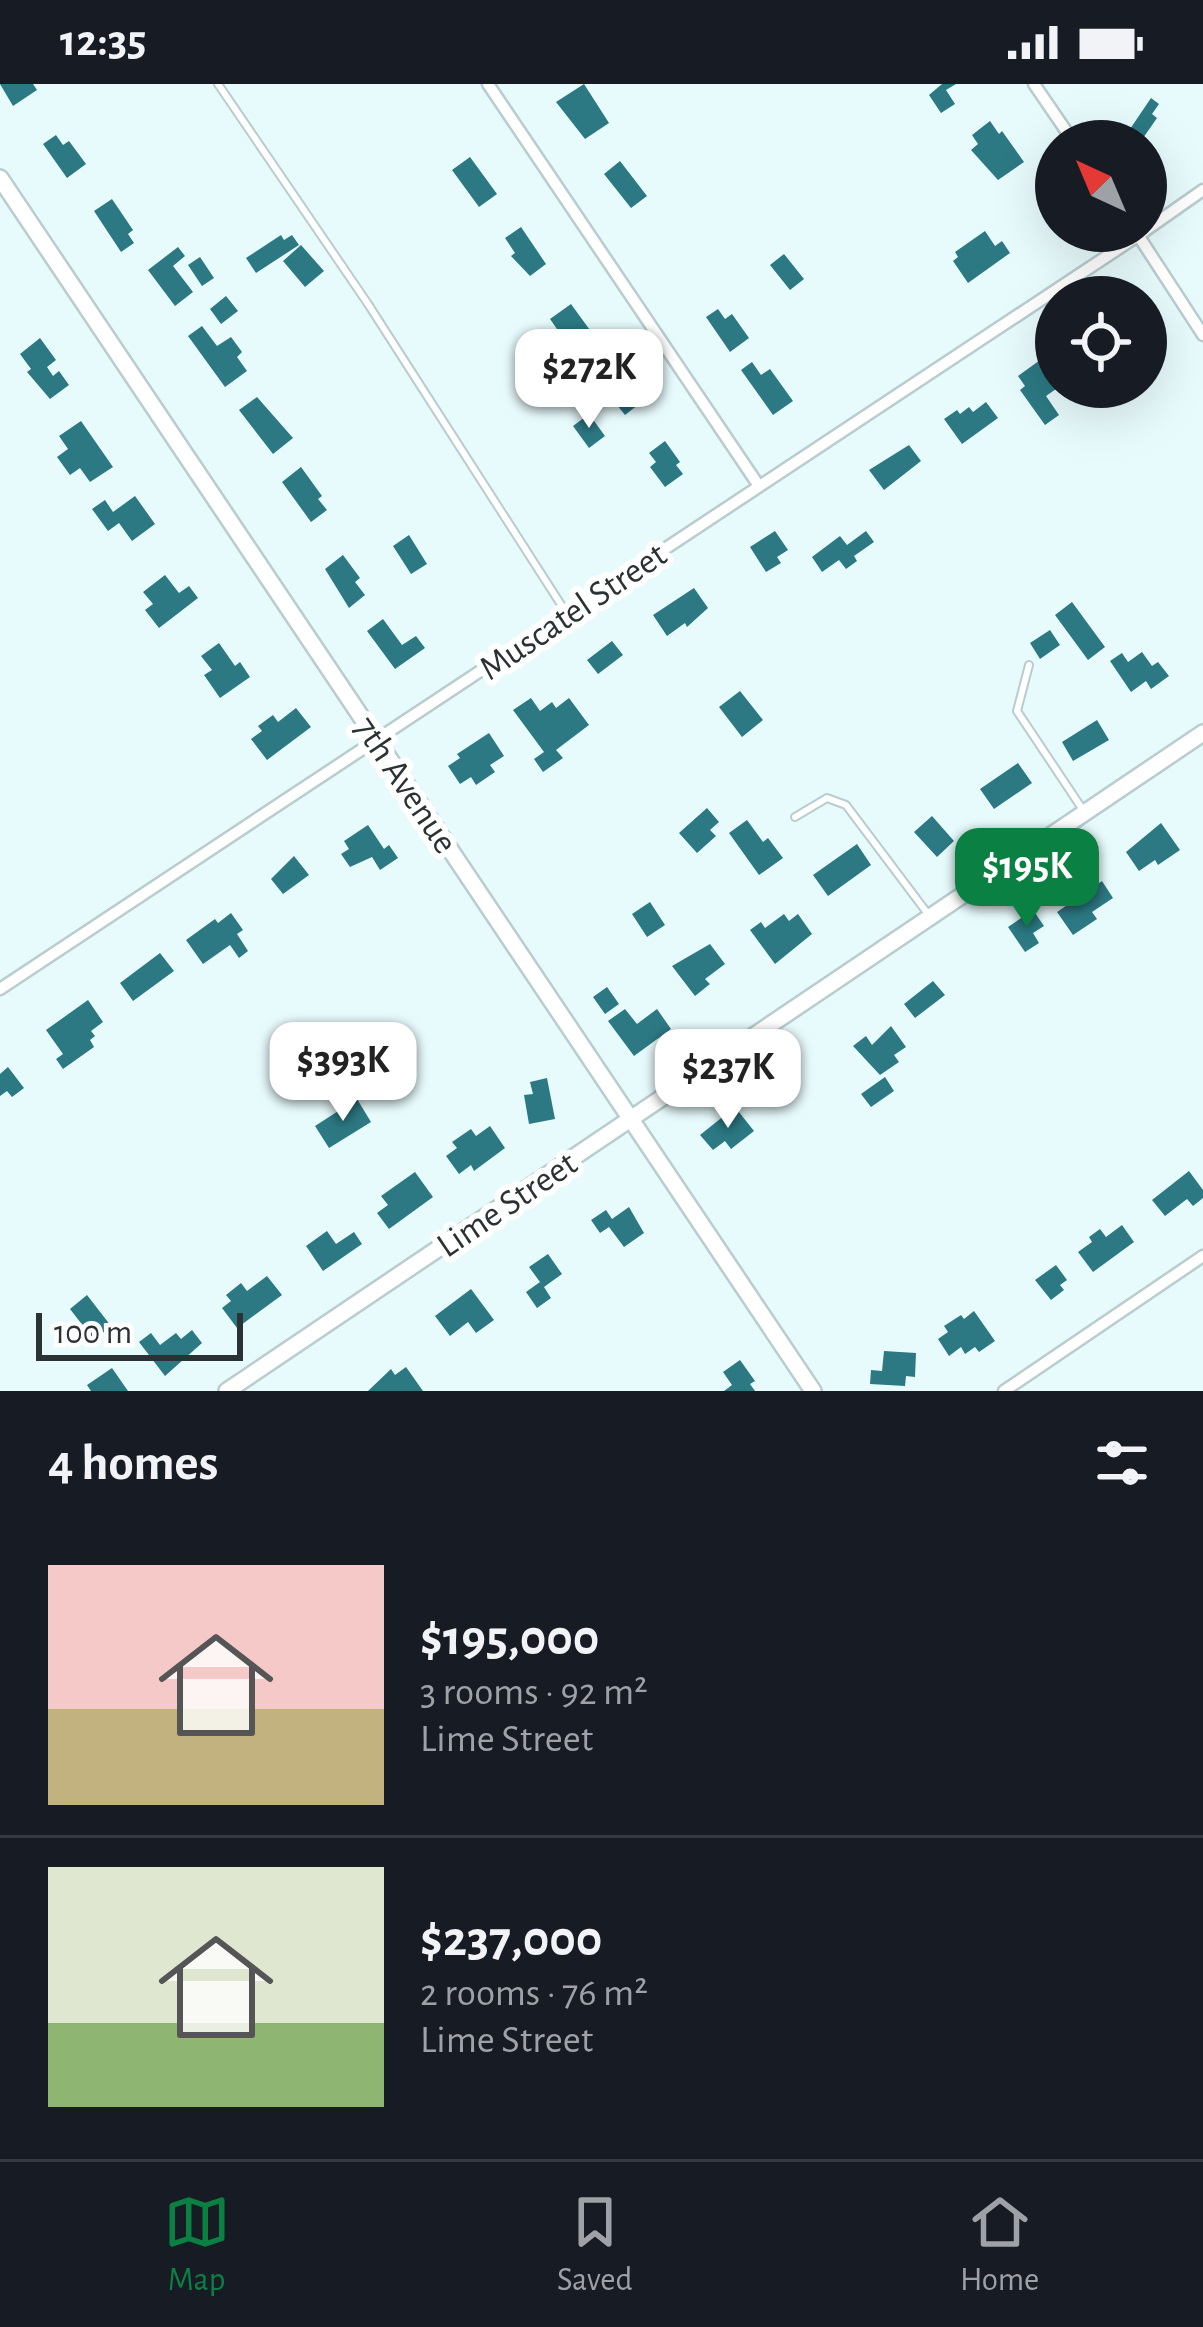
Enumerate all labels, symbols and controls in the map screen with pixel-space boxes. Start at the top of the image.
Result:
text: 12:35 [60,19,147,64]
north arrow [1035,120,1167,252]
map controls [1035,120,1167,408]
button: locate [1035,276,1167,408]
pin: $272K [505,329,673,431]
text: $272K [542,348,636,387]
street label: Muscatel Street [473,536,673,687]
street label: 7th Avenue [347,710,464,860]
pin: $195K [943,828,1111,930]
text: $195K [982,847,1072,886]
pin: $393K [259,1022,427,1124]
pin: $237K [644,1029,812,1131]
text: $393K [297,1041,389,1080]
text: $237K [682,1048,774,1087]
street label: Lime Street [431,1145,584,1264]
scale bar [36,1307,243,1360]
text: 100 m [54,1317,132,1350]
icon: filters [1089,1430,1155,1496]
text: 4 homes [48,1438,218,1489]
icon: home [144,1613,288,1757]
text: $195,000 [420,1613,599,1664]
text: 3 rooms · 92 m² [420,1673,648,1712]
text: Lime Street [420,1720,593,1759]
text: $237,000 [420,1914,602,1965]
icon: home [144,1915,288,2059]
text: 2 rooms · 76 m² [420,1974,648,2013]
text: Lime Street [420,2021,593,2060]
tab: Map [164,2189,230,2301]
tab: Saved [557,2189,633,2301]
tab: Home [960,2189,1039,2301]

